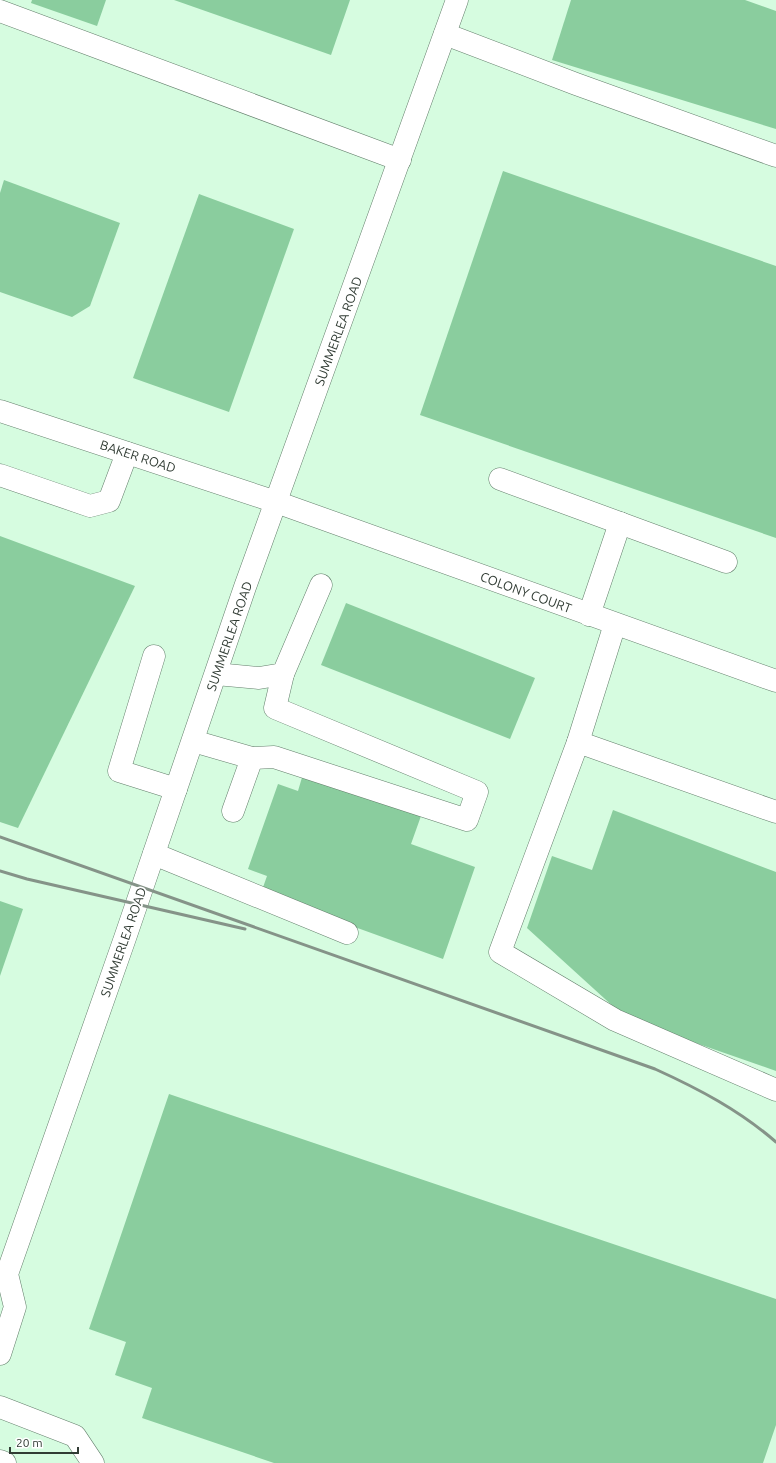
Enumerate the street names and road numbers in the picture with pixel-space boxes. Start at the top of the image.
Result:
street label: SUMMERLEA ROAD [312,275,364,387]
street label: BAKER ROAD [98,437,178,475]
street label: COLONY COURT [478,569,574,615]
street label: SUMMERLEA ROAD [204,579,254,693]
street label: SUMMERLEA ROAD [98,885,148,999]

